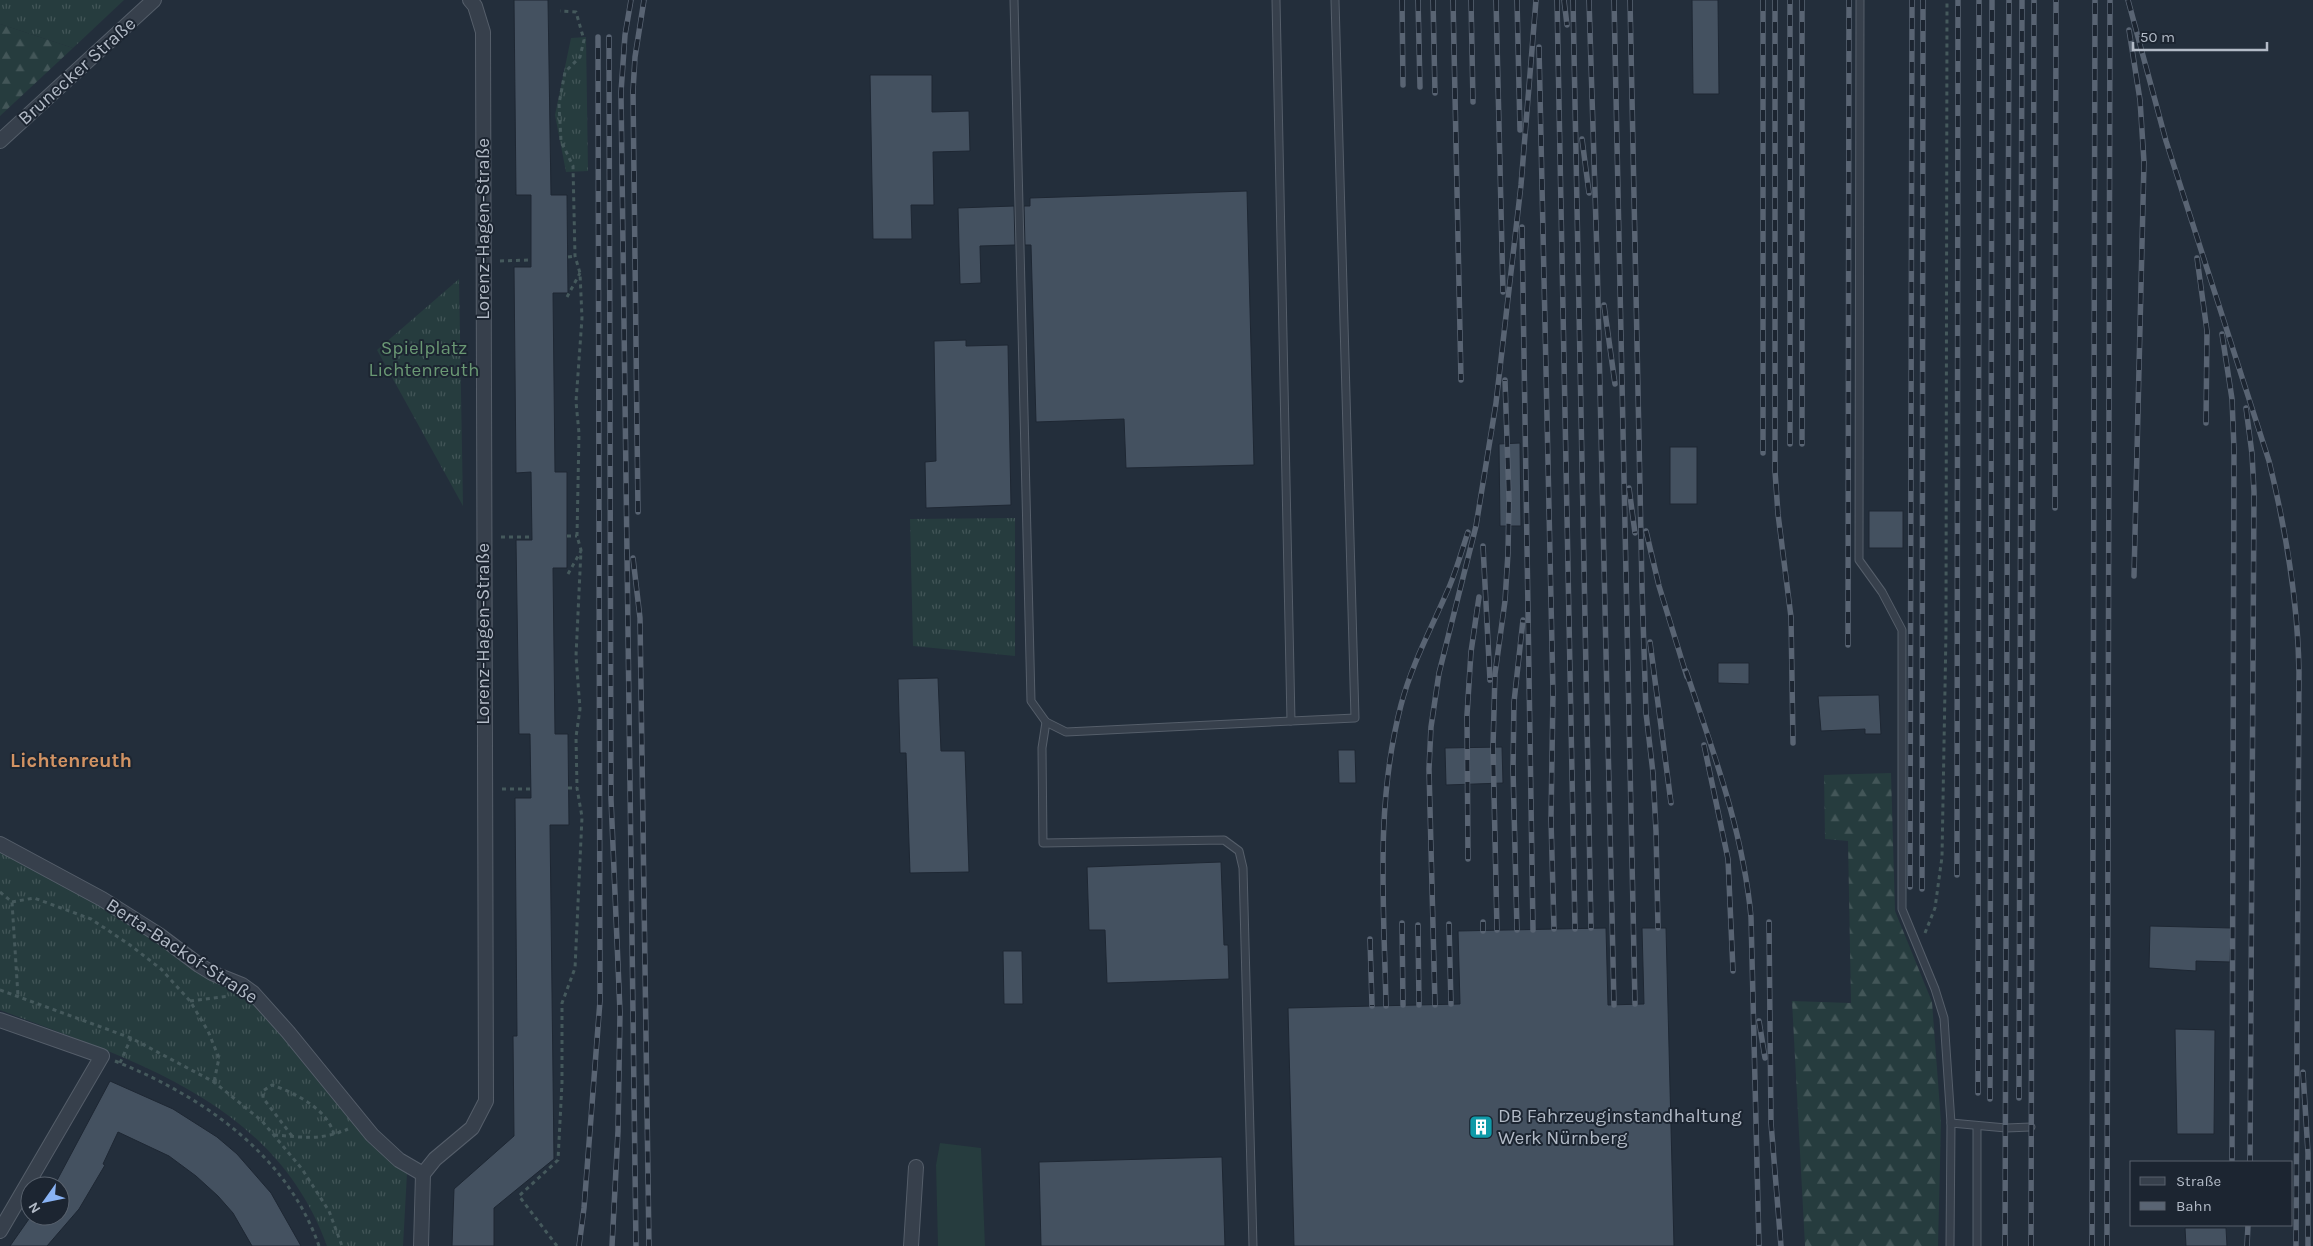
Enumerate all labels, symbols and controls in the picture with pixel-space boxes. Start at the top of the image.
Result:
street label: Brunecker Straße [14,12,140,130]
scale bar [2133,20,2267,52]
text: 50 m [2140,28,2175,46]
street label: Lorenz-Hagen-Straße [472,138,494,320]
park label: Spielplatz Lichtenreuth [369,337,479,381]
street label: Lorenz-Hagen-Straße [472,543,494,725]
district label: Lichtenreuth [10,749,132,772]
street label: Berta-Backof-Straße [102,894,262,1008]
place label: DB Fahrzeuginstandhaltung Werk Nürnberg [1498,1105,1742,1149]
building icon: DB Fahrzeuginstandhaltung Werk Nürnberg [1468,1114,1494,1140]
legend [2130,1161,2293,1226]
text: Straße [2176,1172,2221,1190]
north arrow [20,1176,70,1226]
text: Bahn [2176,1197,2212,1215]
text: N [25,1199,44,1217]

